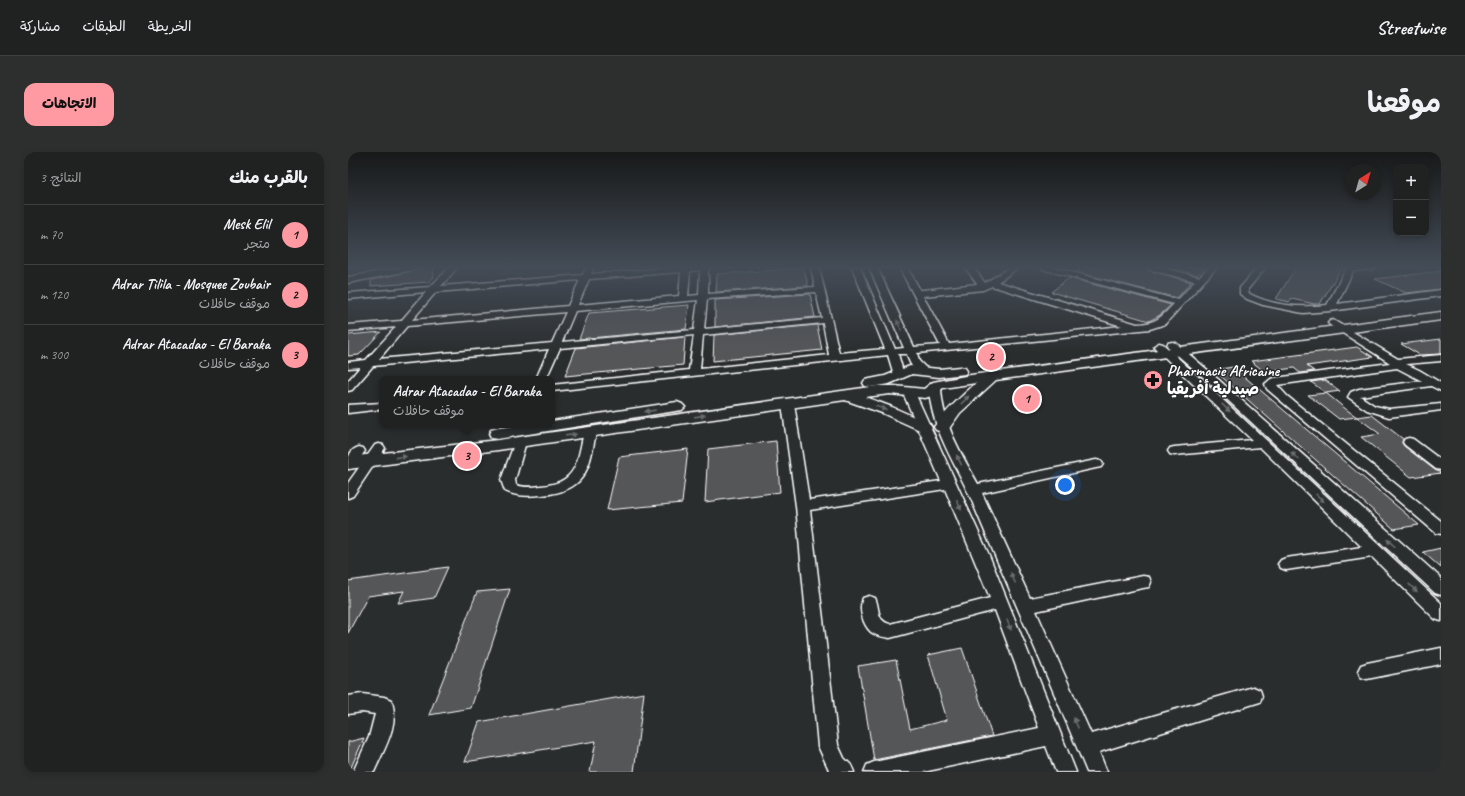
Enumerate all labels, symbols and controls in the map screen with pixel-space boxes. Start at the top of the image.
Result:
text: Streetwise [1377,16,1445,40]
text: مشاركة [20,18,60,35]
text: الطبقات [82,18,126,35]
text: الخريطة [148,18,191,35]
button: الاتجاهات [24,83,114,126]
text: موقعنا [1367,85,1441,120]
north arrow [1345,164,1381,200]
map controls [1393,164,1429,236]
button: + [1393,164,1429,200]
text: بالقرب منك [229,167,308,188]
text: النتائج: 3 [40,170,82,186]
button: − [1393,200,1429,236]
text: Mesk Elil [223,215,270,234]
text: 70 m [40,227,62,243]
text: 1 [292,227,298,243]
text: متجر [245,236,270,252]
text: Adrar Tilila - Mosquee Zoubair [111,275,270,294]
text: 120 m [40,287,68,303]
text: 2 [292,287,298,303]
text: موقف حافلات [199,296,270,312]
one-way arrow [896,320,902,331]
text: Adrar Atacadao - El Baraka [122,335,270,354]
pin: 2 [978,342,1004,372]
text: 300 m [40,347,68,363]
text: 3 [292,347,298,363]
text: موقف حافلات [199,356,270,372]
place label: Pharmacie Africaine صيدلية أفريقيا [1167,361,1281,399]
pharmacy icon: Pharmacie Africaine صيدلية أفريقيا [1142,369,1164,391]
popup [379,376,555,428]
text: Adrar Atacadao - El Baraka [393,382,541,401]
pin: 1 [1014,384,1040,414]
one-way arrow [960,395,970,405]
text: موقف حافلات [393,403,464,419]
one-way arrow [1221,403,1230,412]
one-way arrow [875,405,887,411]
one-way arrow [644,407,657,414]
one-way arrow [694,413,706,419]
one-way arrow [565,432,577,438]
pin: 3 [454,441,480,471]
one-way arrow [1290,451,1300,460]
one-way arrow [395,453,407,460]
one-way arrow [956,454,962,466]
your location [1055,475,1075,495]
one-way arrow [1315,493,1325,503]
one-way arrow [956,500,962,511]
one-way arrow [1387,539,1396,548]
one-way arrow [1010,573,1016,584]
one-way arrow [1409,583,1418,592]
one-way arrow [1007,620,1013,632]
one-way arrow [1073,718,1079,729]

